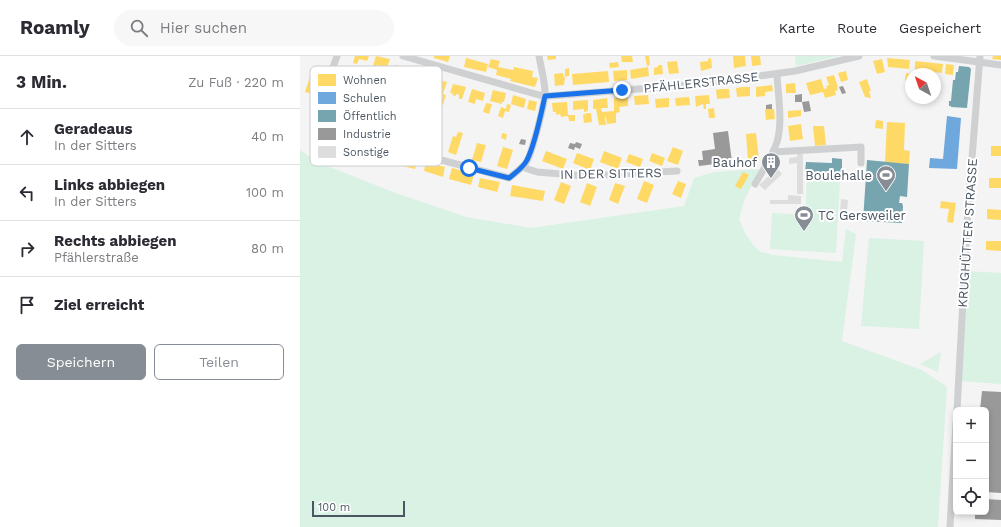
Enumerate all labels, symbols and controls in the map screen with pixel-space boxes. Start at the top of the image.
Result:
search box [114,10,394,46]
text: Roamly [20,16,90,39]
icon: search [128,17,150,39]
text: Hier suchen [160,19,247,37]
text: Karte [779,20,815,36]
text: Route [837,20,877,36]
text: Gespeichert [899,20,981,36]
legend [310,66,442,166]
north arrow [905,68,941,104]
street label: PFÄHLERSTRASSE [643,69,759,96]
text: 3 Min. [16,72,67,92]
text: Wohnen [343,74,387,87]
text: Zu Fuß · 220 m [188,75,284,90]
route end [613,81,631,99]
text: Schulen [343,92,386,105]
text: Öffentlich [343,109,397,123]
text: Geradeaus [54,120,133,138]
icon: ahead [16,126,38,148]
text: Industrie [343,128,391,141]
text: 40 m [251,129,284,144]
text: In der Sitters [54,138,137,153]
text: Sonstige [343,146,389,159]
building icon: Bauhof [760,151,782,179]
place label: Bauhof [712,155,757,170]
street label: KRUGHÜTTER STRASSE [955,158,980,308]
route start [460,159,478,177]
sports icon: Boulehalle [875,164,897,192]
street label: IN DER SITTERS [560,165,662,182]
place label: Boulehalle [805,168,872,183]
text: Links abbiegen [54,176,165,194]
icon: left [16,182,38,204]
text: 100 m [246,185,284,200]
text: In der Sitters [54,194,137,209]
sports icon: TC Gersweiler [793,204,815,232]
place label: TC Gersweiler [818,208,906,223]
text: Rechts abbiegen [54,232,176,250]
icon: right [16,238,38,260]
text: 80 m [251,241,284,256]
text: Pfählerstraße [54,250,139,265]
icon: arrive [16,294,38,316]
text: Ziel erreicht [54,296,144,314]
button: Speichern [16,344,146,380]
button: Teilen [154,344,284,380]
map controls [953,407,989,515]
button: + [953,407,989,443]
button: − [953,443,989,479]
button: locate [953,479,989,515]
scale bar [312,499,405,518]
text: 100 m [318,501,350,514]

